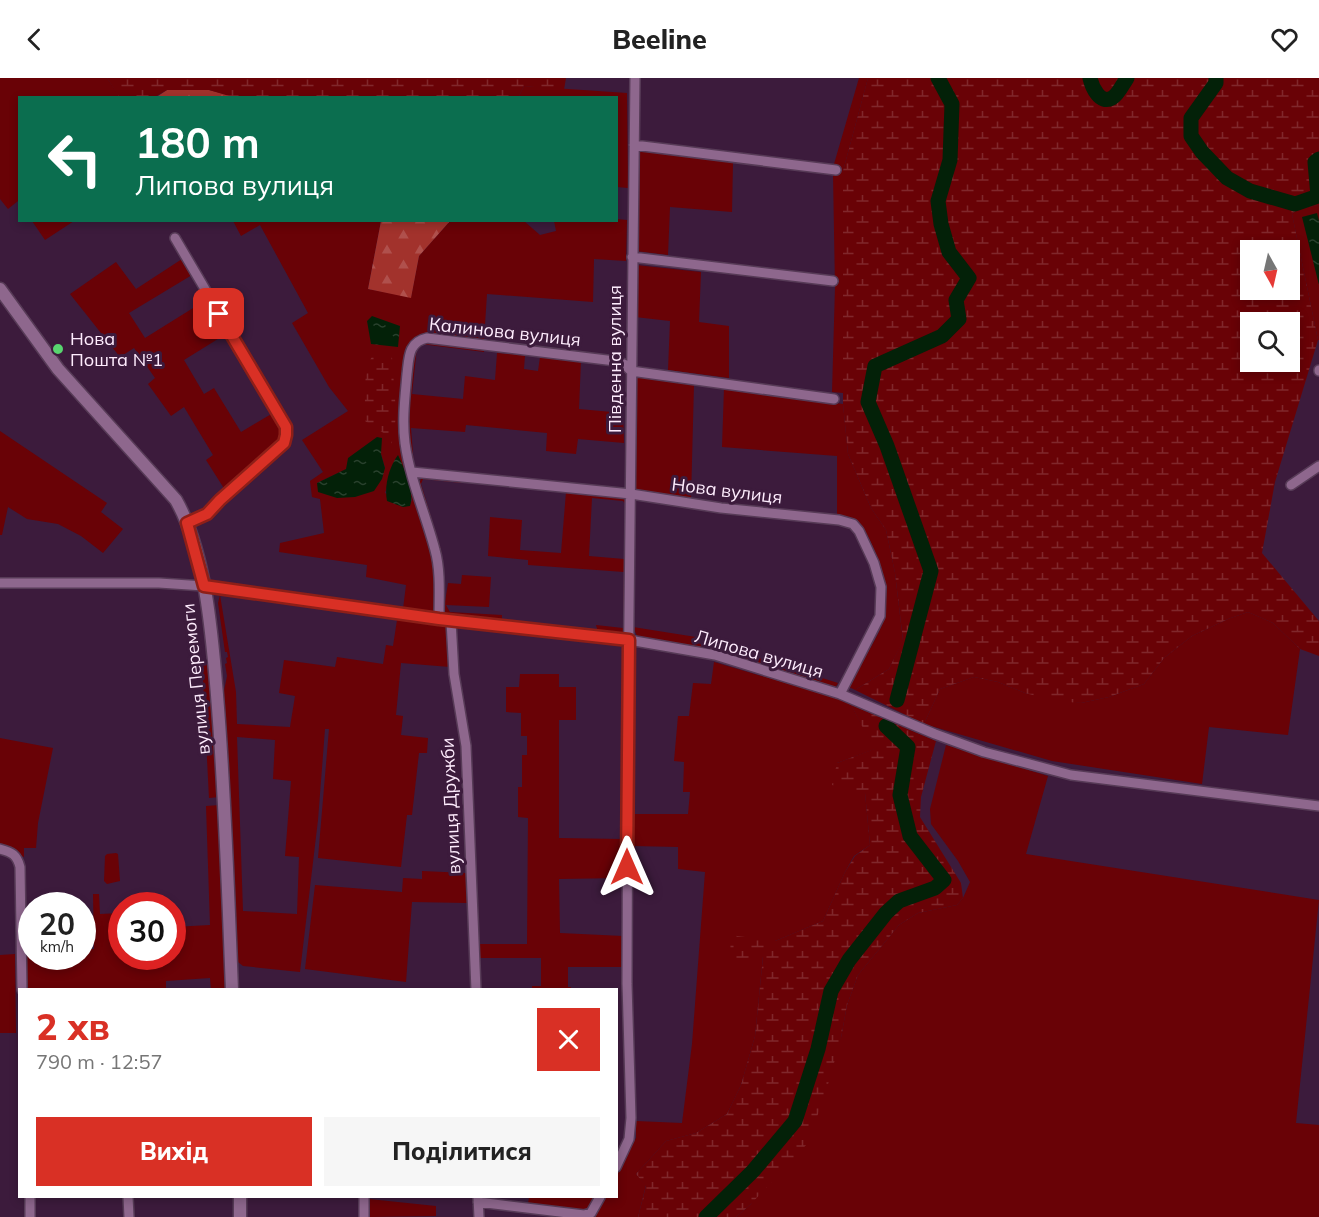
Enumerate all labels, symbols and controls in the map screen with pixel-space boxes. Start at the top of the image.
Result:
text: Beeline [612,22,707,56]
icon: back [18,23,51,56]
icon: heart [1268,23,1301,56]
text: 180 m [135,116,260,169]
icon: left [36,120,114,198]
text: Липова вулиця [135,168,334,202]
north arrow [1240,240,1300,300]
map controls [1240,240,1300,372]
street label: Південна вулиця [603,285,626,433]
pin [193,288,244,339]
icon: arrive [202,297,235,330]
street label: Калинова вулиця [428,312,582,351]
button: search [1240,312,1300,372]
place label: Нова Пошта №1 [70,327,163,371]
marker: Нова Пошта №1 [51,342,65,356]
street label: Нова вулиця [670,472,784,509]
street label: вулиця Перемоги [176,602,215,756]
street label: Липова вулиця [692,624,826,683]
street label: вулиця Дружби [435,737,466,875]
position arrow [595,835,659,899]
speed limit sign: 30 [108,892,186,970]
text: 20 [39,905,75,943]
text: km/h [40,937,74,956]
text: 2 хв [36,1004,110,1049]
button: close [537,1008,600,1071]
text: 790 m · 12:57 [36,1049,162,1074]
button: Вихід [36,1117,312,1186]
button: Поділитися [324,1117,600,1186]

